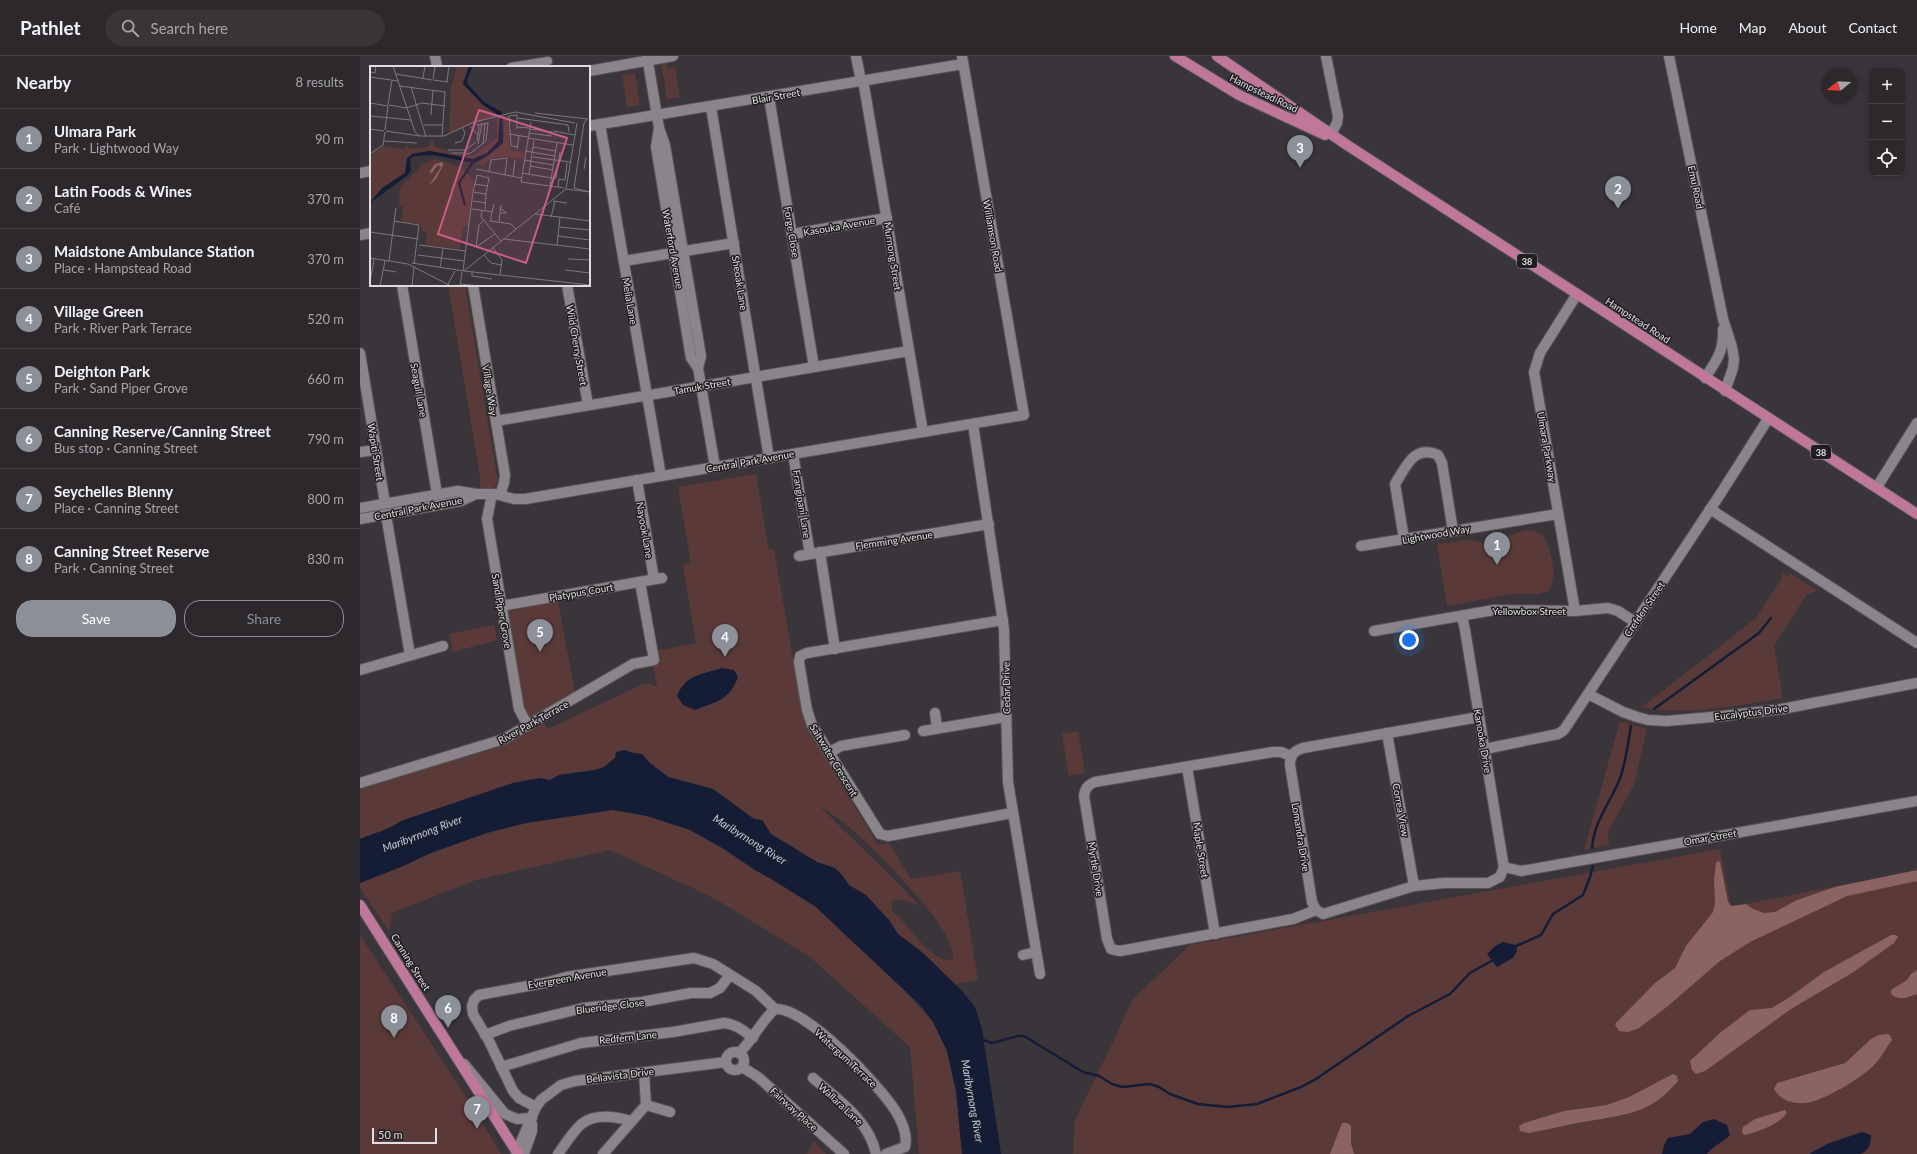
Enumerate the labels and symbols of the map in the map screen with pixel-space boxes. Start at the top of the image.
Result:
inset map [370,66,590,286]
north arrow [1821,68,1857,104]
street label: Hampstead Road [1228,71,1300,115]
street label: Blair Street [751,86,801,106]
pin: 3 [1287,135,1313,168]
street label: Emu Road [1686,164,1706,210]
pin: 2 [1605,176,1631,209]
street label: Williamson Road [981,199,1005,273]
street label: Forge Close [782,206,802,258]
street label: Waterford Avenue [660,208,686,290]
street label: Kasouka Avenue [802,214,876,238]
street label: Murnong Street [882,221,904,292]
road number: 38 [1517,254,1537,268]
street label: Sheoak Lane [730,255,750,311]
street label: Melia Lane [620,276,640,326]
street label: Hampstead Road [1603,295,1673,345]
street label: Wild Cherry Street [564,304,590,387]
street label: Seagull Lane [408,362,430,418]
street label: Village Way [480,364,500,417]
street label: Tamuk Street [673,375,732,397]
street label: Ulmara Parkway [1535,411,1559,484]
street label: Wapiti Street [366,423,387,482]
road number: 38 [1811,445,1831,459]
street label: Central Park Avenue [705,447,795,475]
street label: Frangipani Lane [791,469,813,539]
street label: Central Park Avenue [373,494,463,522]
street label: Nayook Lane [634,501,656,559]
street label: Lightwood Way [1401,522,1472,546]
street label: Flemming Avenue [854,528,934,552]
pin: 1 [1484,532,1510,565]
street label: Sand Piper Grove [490,573,514,649]
street label: Crefden Street [1621,579,1667,639]
street label: Platypus Court [548,580,615,604]
street label: Yellowbox Street [1492,605,1566,617]
pin: 5 [527,619,553,652]
pin: 4 [712,624,738,657]
your location [1399,630,1419,650]
street label: Cedar Drive [1000,662,1012,714]
street label: River Park Terrace [496,698,570,746]
street label: Eucalyptus Drive [1714,702,1788,722]
street label: Kanooka Drive [1471,708,1495,774]
street label: Saltwater Crescent [808,722,861,799]
street label: Correa View [1390,782,1412,838]
street label: Lomandra Drive [1290,802,1312,872]
water label: Maribyrnong River [711,811,789,867]
water label: Maribyrnong River [380,812,464,854]
street label: Maple Street [1191,821,1211,879]
street label: Omar Street [1683,826,1738,848]
street label: Myrtle Drive [1086,841,1106,897]
street label: Canning Street [389,931,433,993]
street label: Evergreen Avenue [527,965,607,991]
pin: 6 [435,995,461,1028]
street label: Blueridge Close [575,996,645,1016]
pin: 8 [381,1005,407,1038]
street label: Watergum Terrace [812,1026,880,1090]
street label: Redfern Lane [598,1028,658,1046]
water label: Maribyrnong River [959,1058,987,1144]
street label: Bellavista Drive [585,1065,655,1085]
street label: Wallara Lane [816,1080,866,1128]
street label: Fairway Place [768,1085,820,1133]
pin: 7 [464,1096,490,1129]
scale bar [372,1126,437,1145]

